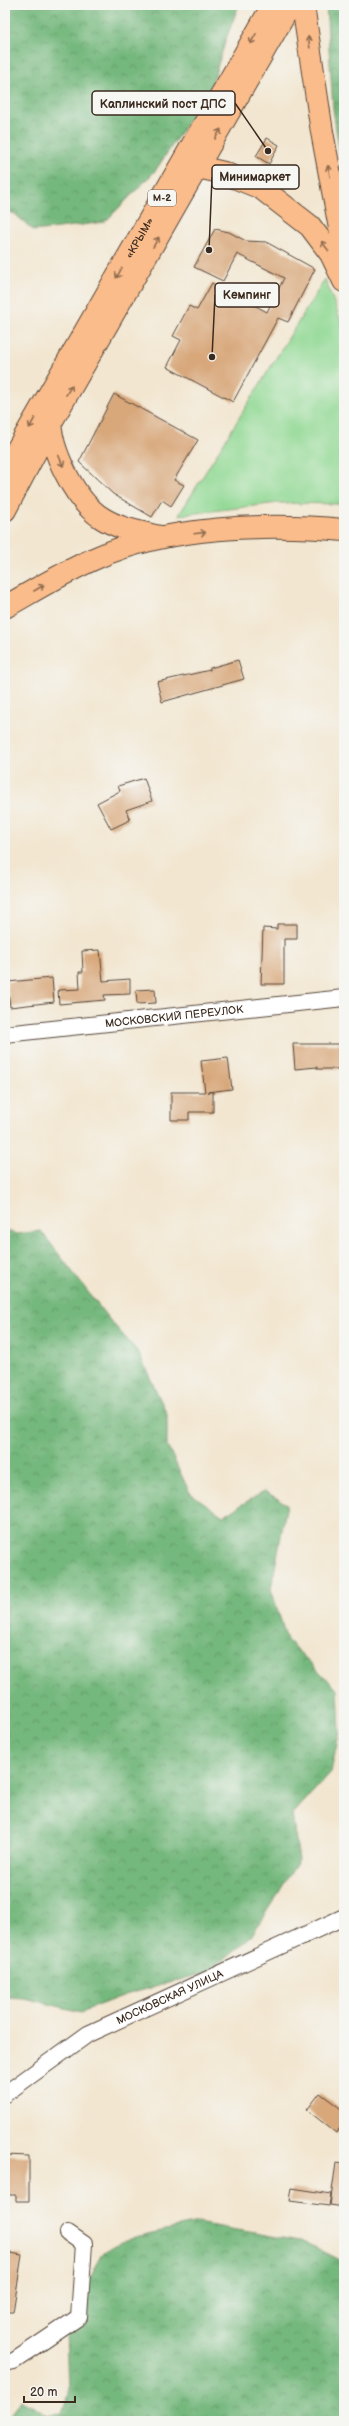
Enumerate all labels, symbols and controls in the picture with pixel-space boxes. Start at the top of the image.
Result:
one-way arrow [249,33,257,45]
one-way arrow [305,36,313,49]
callout: Каплинский пост ДПС [92,91,235,115]
text: Каплинский пост ДПС [100,97,227,112]
one-way arrow [214,128,222,140]
callout: Минимаркет [212,165,299,189]
one-way arrow [325,165,333,178]
text: Минимаркет [219,170,291,185]
road number: М-2 [148,190,176,206]
street label: «КРЫМ» [122,215,156,261]
one-way arrow [152,236,160,248]
one-way arrow [321,241,330,252]
one-way arrow [114,267,122,279]
callout: Кемпинг [215,283,279,307]
text: Кемпинг [223,288,271,303]
one-way arrow [66,384,74,396]
one-way arrow [27,417,35,429]
one-way arrow [58,455,65,467]
one-way arrow [193,529,206,536]
one-way arrow [33,583,45,591]
street label: МОСКОВСКИЙ ПЕРЕУЛОК [104,1002,245,1030]
street label: МОСКОВСКАЯ УЛИЦА [114,1967,225,2027]
scale bar [24,2378,75,2404]
text: 20 m [30,2385,57,2400]

